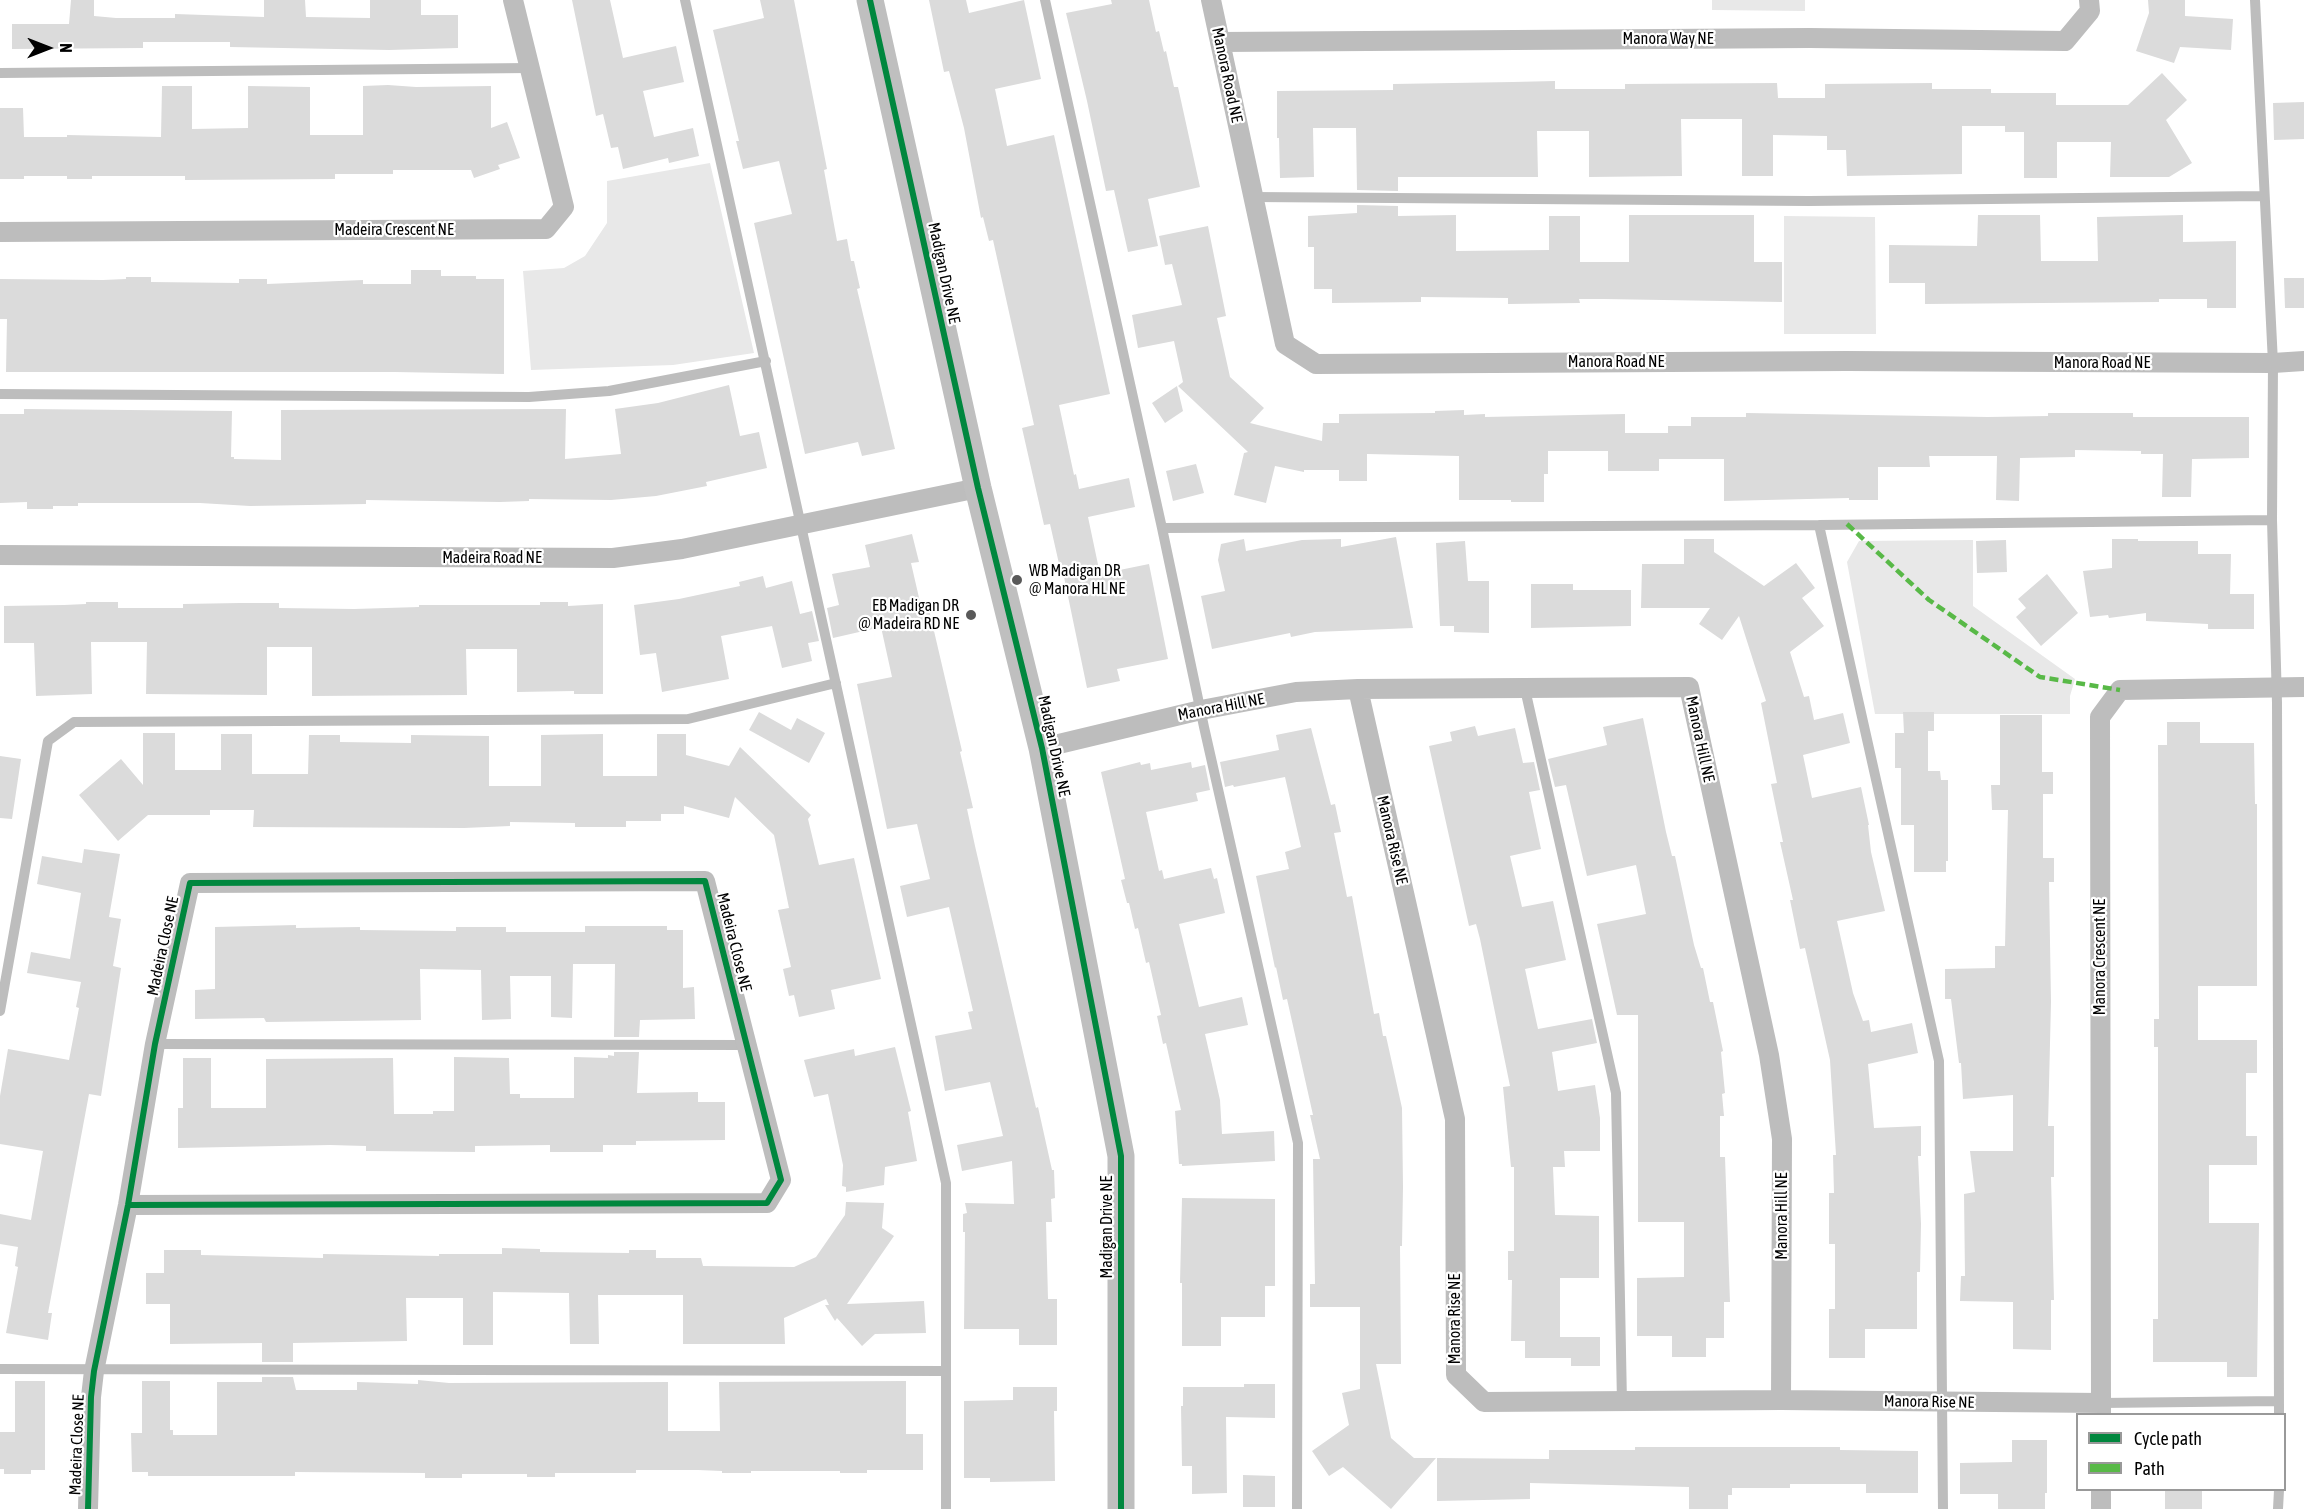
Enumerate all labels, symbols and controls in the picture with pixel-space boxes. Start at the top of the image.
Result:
north arrow [18,18,78,78]
street label: Manora Road NE [1208,26,1246,124]
street label: Manora Way NE [1622,29,1714,49]
text: N [57,43,75,53]
street label: Madeira Crescent NE [334,220,454,240]
street label: Madigan Drive NE [924,221,964,325]
street label: Manora Road NE [1568,352,1664,372]
street label: Manora Road NE [2054,353,2150,373]
street label: Madeira Road NE [442,548,542,568]
place label: WB Madigan DR @ Manora HL NE [1029,561,1125,599]
marker: WB Madigan DR @ Manora HL NE [1010,573,1024,587]
place label: EB Madigan DR @ Madeira RD NE [858,596,959,634]
marker: EB Madigan DR @ Madeira RD NE [964,608,978,622]
street label: Manora Hill NE [1176,689,1266,725]
street label: Madigan Drive NE [1034,694,1074,798]
street label: Manora Hill NE [1682,694,1718,784]
street label: Manora Rise NE [1372,794,1412,886]
street label: Madeira Close NE [712,891,756,993]
street label: Madeira Close NE [143,895,183,997]
street label: Manora Crescent NE [2090,899,2110,1015]
street label: Manora Hill NE [1772,1172,1792,1260]
street label: Madigan Drive NE [1097,1176,1117,1278]
street label: Manora Rise NE [1445,1274,1465,1364]
street label: Manora Rise NE [1884,1392,1974,1412]
street label: Madeira Close NE [66,1394,88,1496]
legend [2076,1413,2286,1491]
text: Cycle path [2134,1428,2202,1449]
text: Path [2134,1458,2165,1479]

